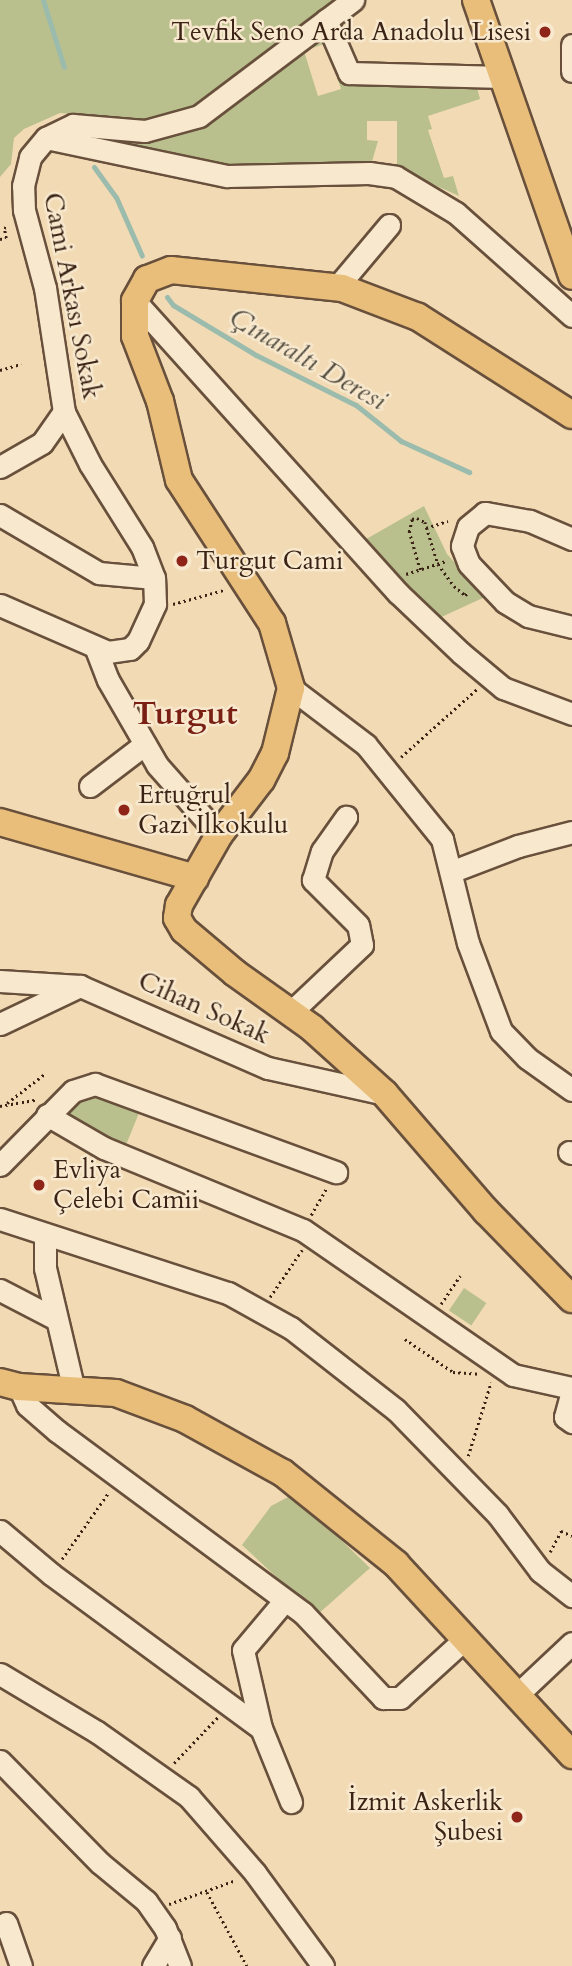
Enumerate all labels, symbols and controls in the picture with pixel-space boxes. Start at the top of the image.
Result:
place label: Tevfik Seno Arda Anadolu Lisesi [171,16,531,48]
marker: Tevfik Seno Arda Anadolu Lisesi [537,24,553,40]
street label: Cami Arkası Sokak [37,190,107,402]
water label: Çınaraltı Deresi [223,301,393,417]
place label: Turgut Cami [196,545,343,577]
marker: Turgut Cami [174,553,190,569]
district label: Turgut [132,694,238,734]
place label: Ertuğrul Gazi İlkokulu [138,779,288,840]
marker: Ertuğrul Gazi İlkokulu [116,802,132,818]
street label: Cihan Sokak [133,965,275,1051]
place label: Evliya Çelebi Camii [53,1154,199,1216]
marker: Evliya Çelebi Camii [31,1177,47,1193]
place label: İzmit Askerlik Şubesi [348,1786,503,1848]
marker: İzmit Askerlik Şubesi [509,1809,525,1825]

